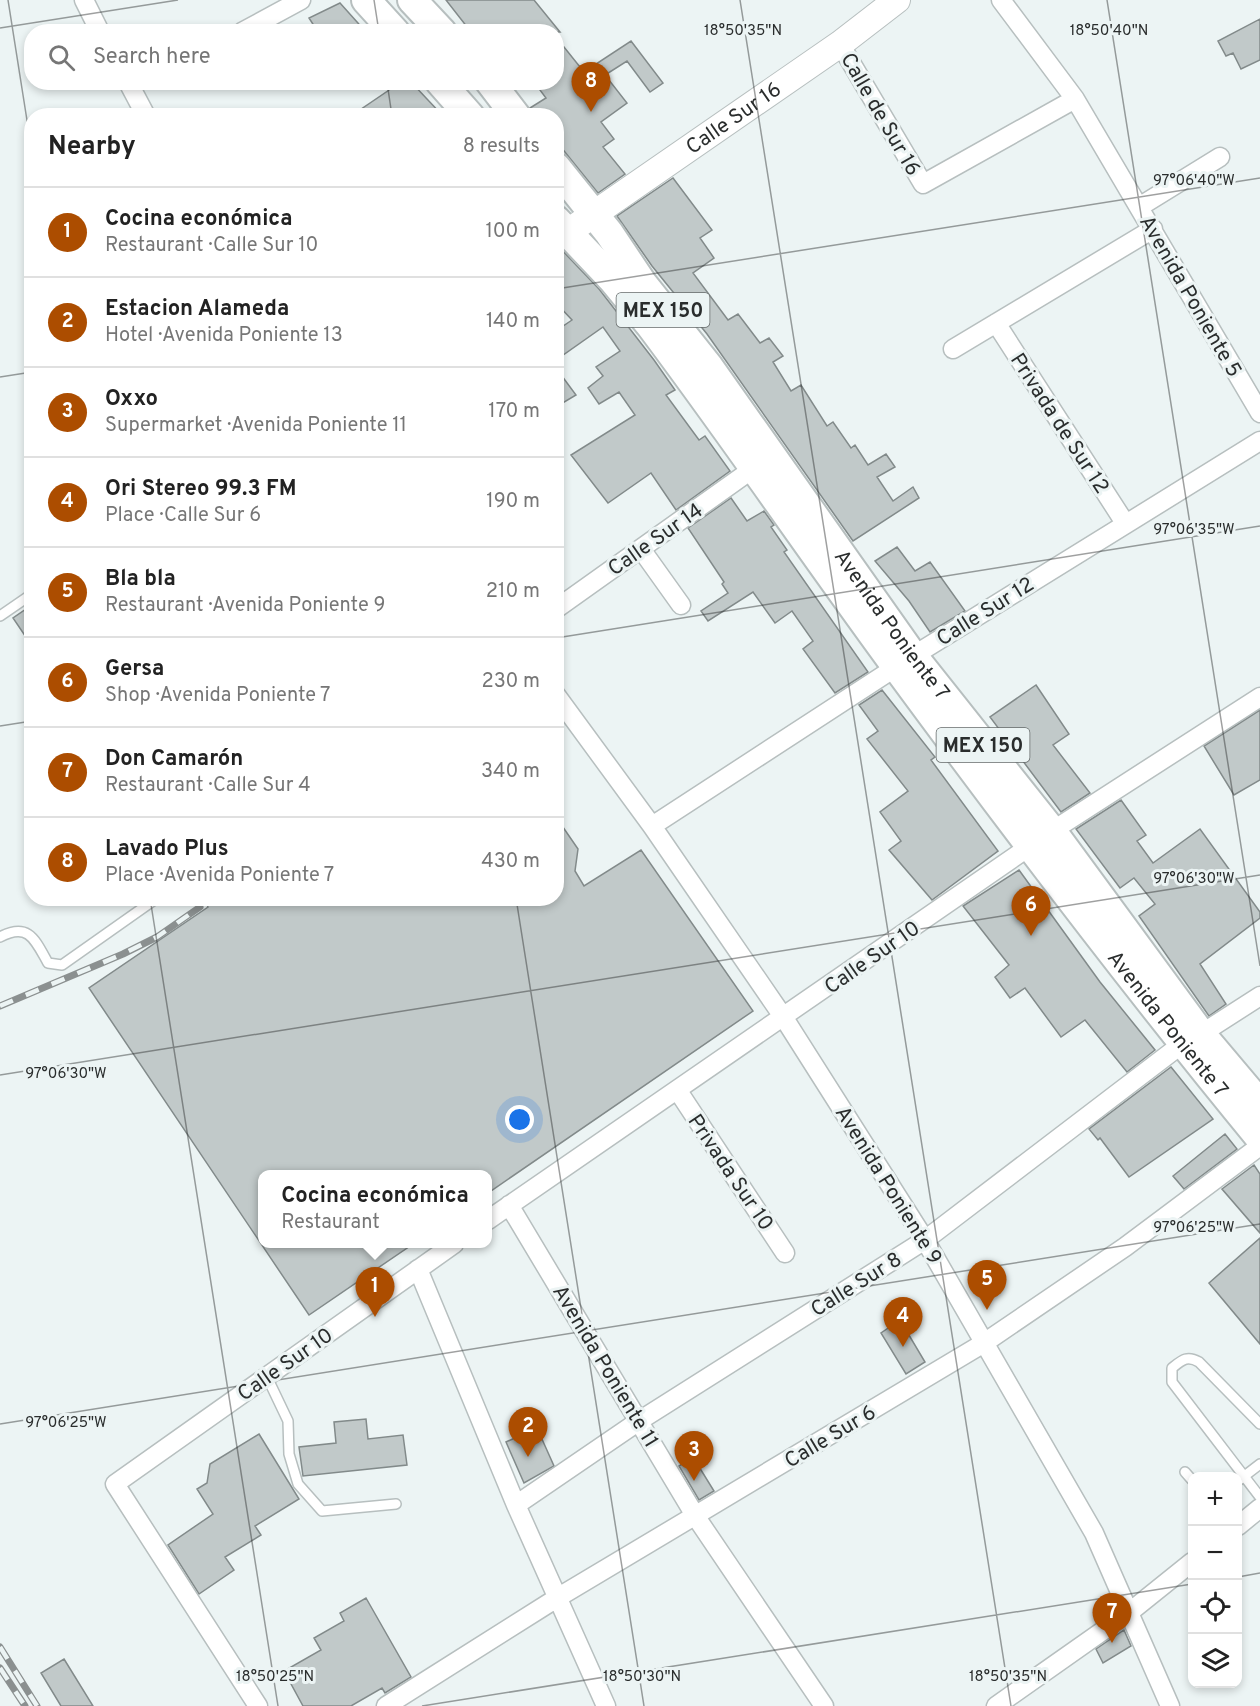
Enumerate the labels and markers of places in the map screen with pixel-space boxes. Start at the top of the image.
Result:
pin: 8 [572,63,610,112]
pin: 6 [1012,886,1050,936]
pin: 5 [968,1260,1006,1310]
pin: 1 [356,1268,394,1317]
pin: 4 [884,1298,922,1347]
pin: 2 [508,1408,548,1457]
pin: 3 [674,1432,714,1481]
pin: 7 [1092,1594,1132,1643]

